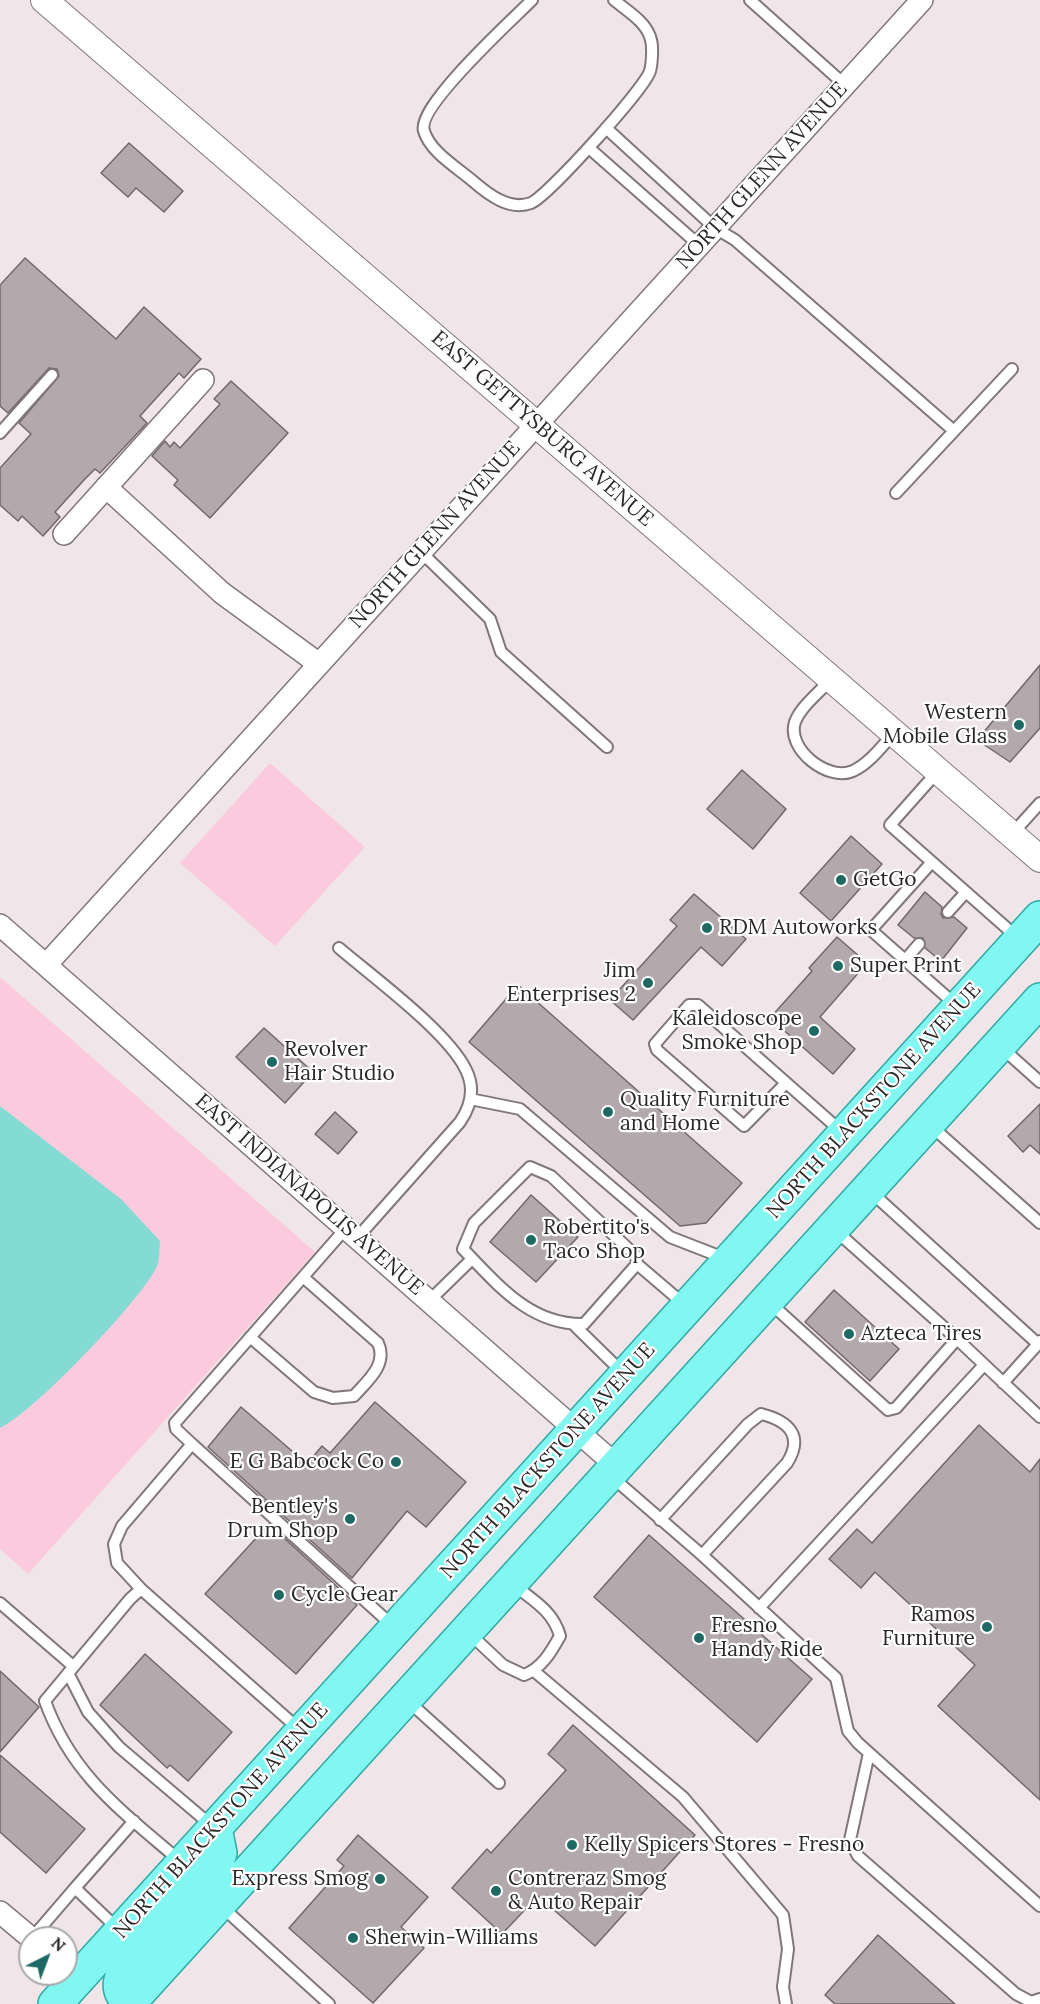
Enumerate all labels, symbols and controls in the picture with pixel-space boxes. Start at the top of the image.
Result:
street label: NORTH GLENN AVENUE [671,77,853,275]
street label: EAST GETTYSBURG AVENUE [426,326,658,532]
street label: NORTH GLENN AVENUE [344,436,526,634]
place label: Western Mobile Glass [883,700,1007,750]
marker: Western Mobile Glass [1012,718,1026,732]
place label: GetGo [853,867,917,893]
marker: GetGo [834,873,848,887]
place label: RDM Autoworks [719,915,877,941]
marker: RDM Autoworks [700,921,714,935]
place label: Super Print [850,953,961,979]
place label: Jim Enterprises 2 [507,958,636,1008]
marker: Super Print [831,959,845,973]
marker: Jim Enterprises 2 [641,976,655,990]
street label: NORTH BLACKSTONE AVENUE [761,978,987,1224]
place label: Kaleidoscope Smoke Shop [672,1006,802,1056]
marker: Kaleidoscope Smoke Shop [807,1024,821,1038]
place label: Revolver Hair Studio [284,1037,395,1087]
marker: Revolver Hair Studio [265,1055,279,1069]
place label: Quality Furniture and Home [620,1087,790,1137]
street label: EAST INDIANAPOLIS AVENUE [190,1089,428,1301]
marker: Quality Furniture and Home [601,1105,615,1119]
place label: Robertito's Taco Shop [543,1215,650,1265]
marker: Robertito's Taco Shop [524,1233,538,1247]
place label: Azteca Tires [861,1321,982,1347]
marker: Azteca Tires [842,1327,856,1341]
street label: NORTH BLACKSTONE AVENUE [435,1338,661,1584]
place label: E G Babcock Co [230,1449,384,1475]
marker: E G Babcock Co [389,1455,403,1469]
place label: Bentley's Drum Shop [227,1494,338,1544]
marker: Bentley's Drum Shop [343,1512,357,1526]
place label: Cycle Gear [291,1582,398,1608]
marker: Cycle Gear [272,1588,286,1602]
place label: Ramos Furniture [882,1602,975,1652]
place label: Fresno Handy Ride [711,1613,823,1663]
marker: Ramos Furniture [980,1620,994,1634]
marker: Fresno Handy Ride [692,1631,706,1645]
street label: NORTH BLACKSTONE AVENUE [108,1698,334,1944]
place label: Kelly Spicers Stores - Fresno [584,1832,864,1858]
marker: Kelly Spicers Stores - Fresno [565,1838,579,1852]
place label: Express Smog [232,1866,368,1892]
place label: Contreraz Smog & Auto Repair [508,1866,666,1916]
marker: Express Smog [373,1872,387,1886]
marker: Contreraz Smog & Auto Repair [489,1884,503,1898]
place label: Sherwin-Williams [365,1925,538,1951]
north arrow [18,1926,78,1986]
marker: Sherwin-Williams [346,1931,360,1945]
text: N [47,1933,70,1956]

